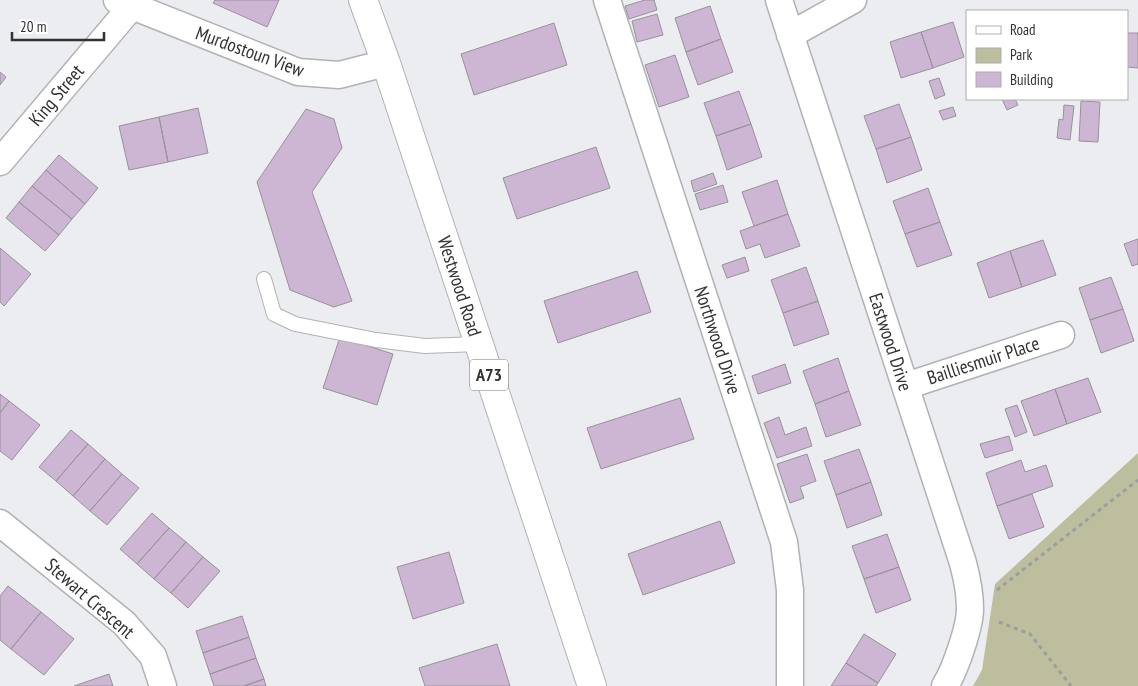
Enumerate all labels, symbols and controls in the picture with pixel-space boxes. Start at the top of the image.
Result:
scale bar [12,10,105,42]
legend [966,10,1128,100]
text: 20 m [20,17,46,36]
street label: Murdostoun View [192,20,308,82]
text: Road [1010,20,1036,39]
text: Park [1010,45,1032,64]
street label: King Street [23,59,89,131]
text: Building [1010,70,1053,89]
street label: Westwood Road [433,233,487,339]
street label: Northwood Drive [689,283,747,397]
street label: Eastwood Drive [864,290,918,394]
street label: Bailliesmuir Place [924,330,1042,389]
road number: A73 [470,360,508,390]
street label: Stewart Crescent [40,553,140,644]

